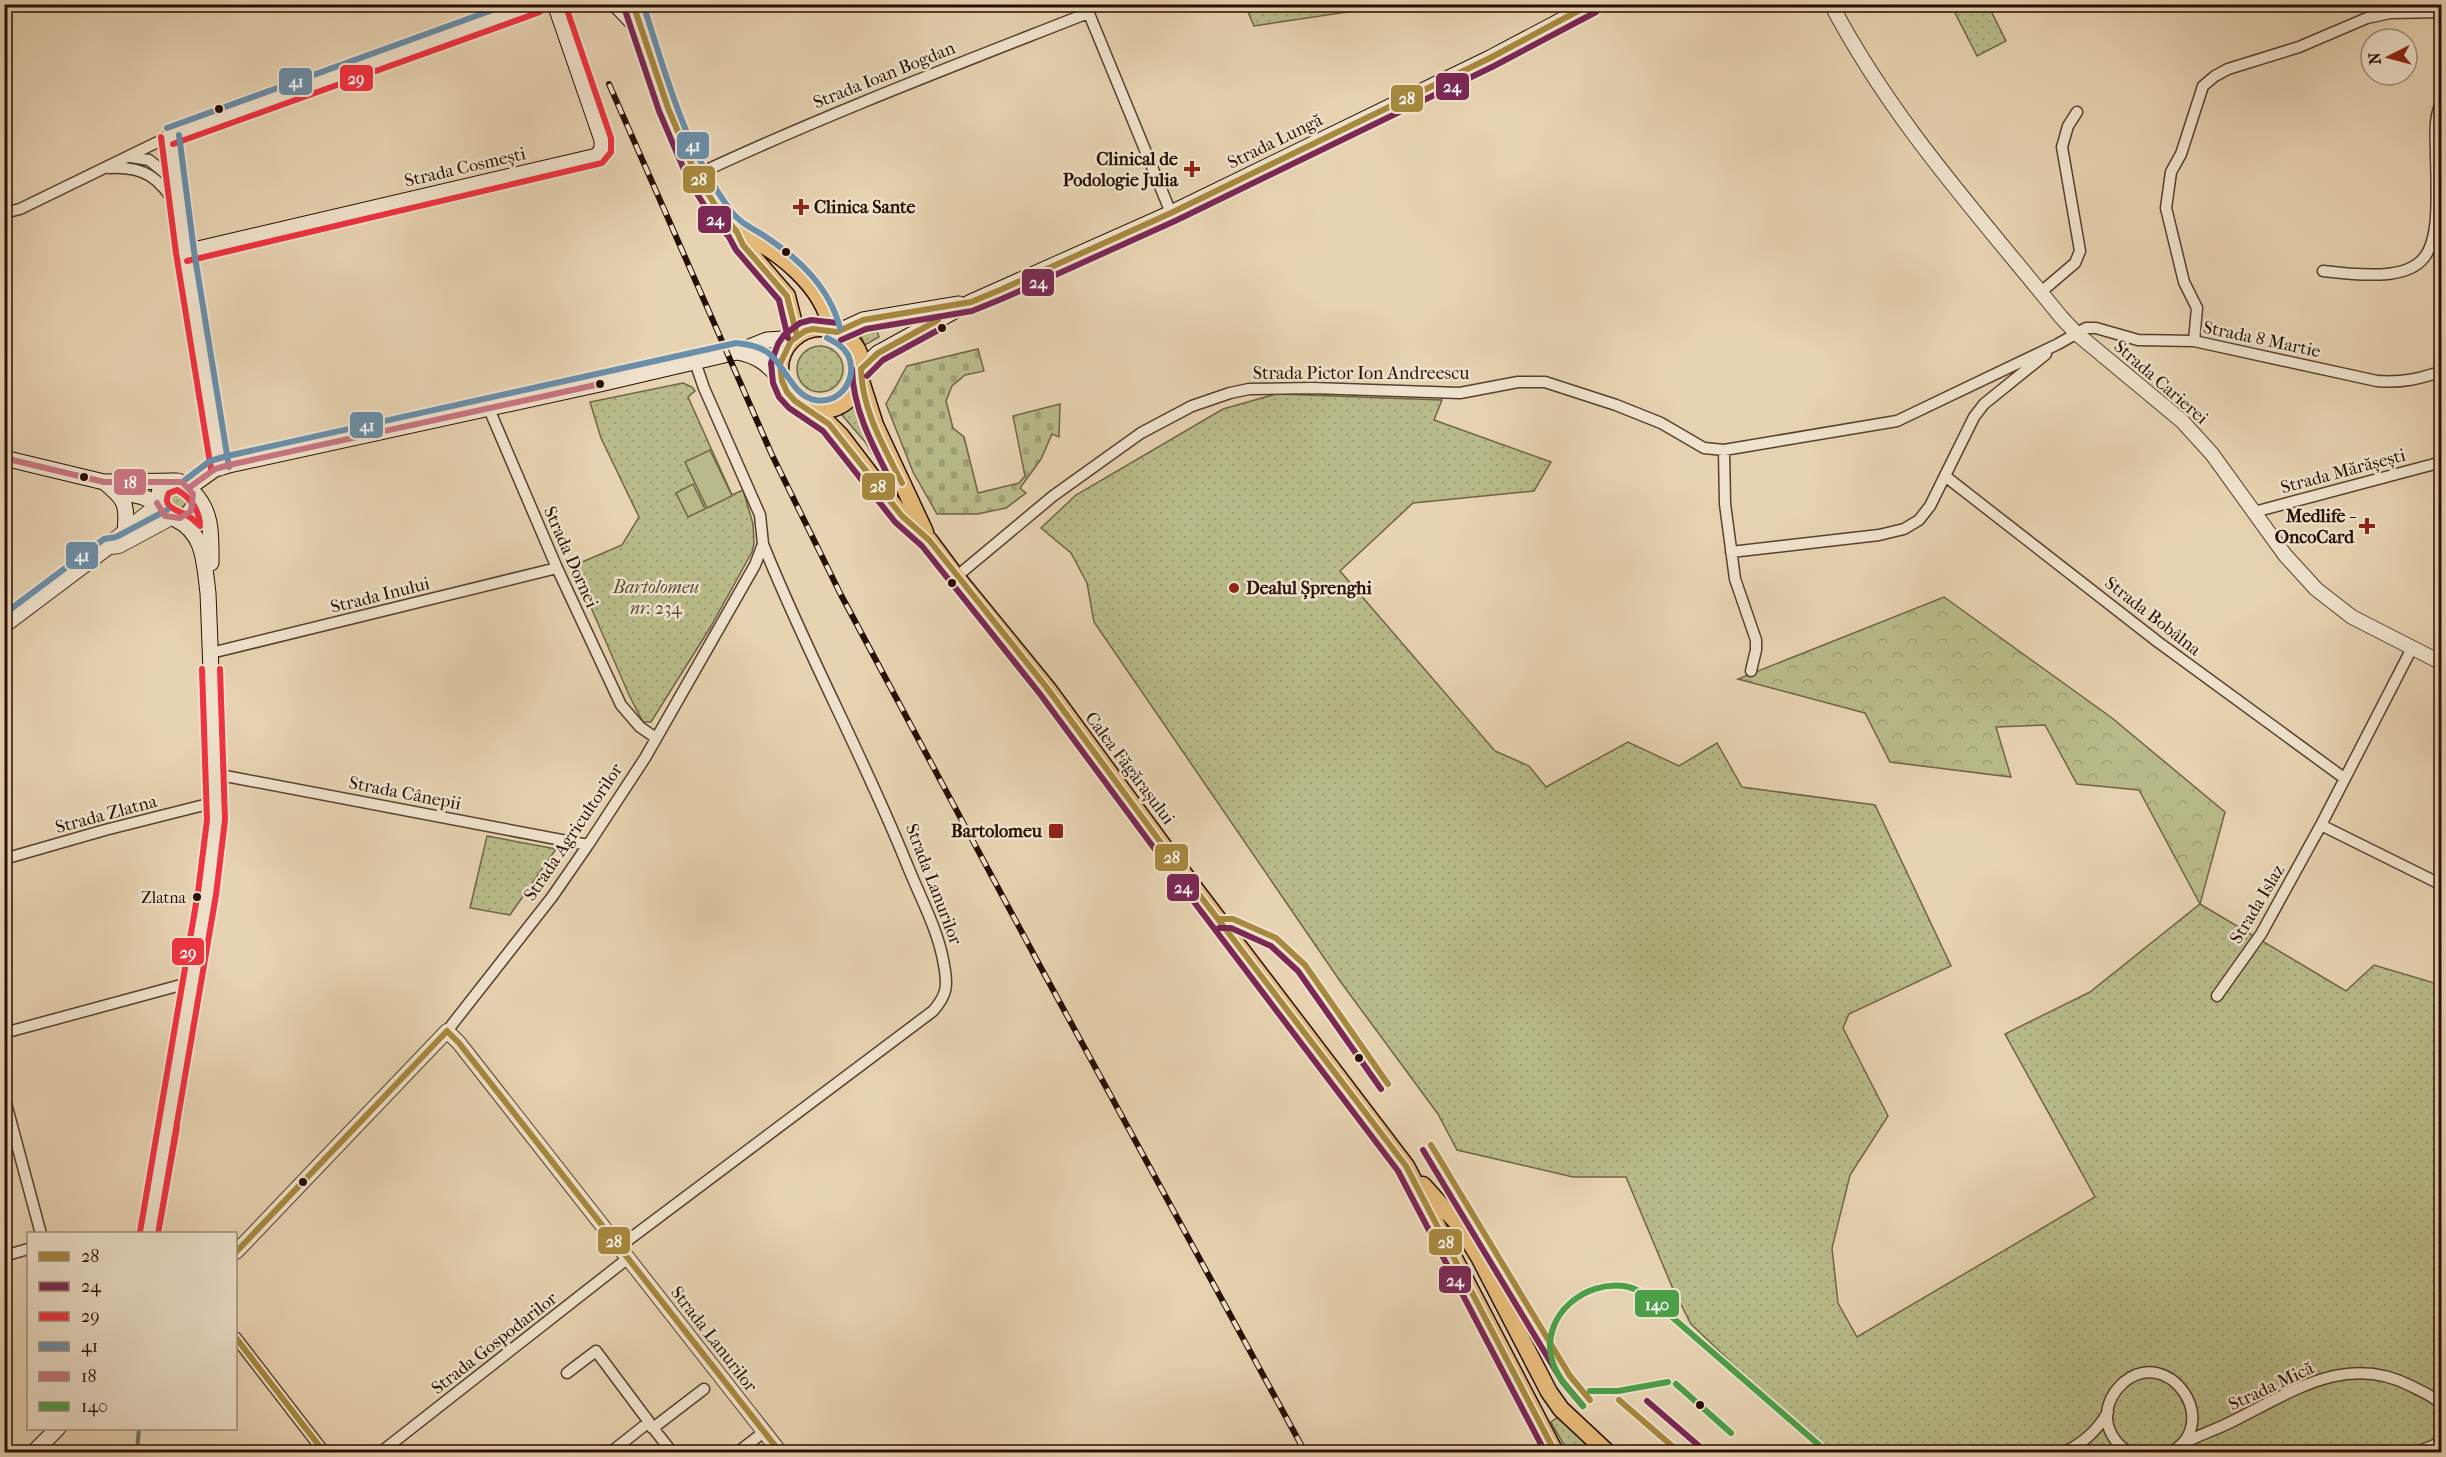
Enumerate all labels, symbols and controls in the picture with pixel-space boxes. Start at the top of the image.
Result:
north arrow [2359,27,2419,87]
street label: Strada Ioan Bogdan [810,37,959,114]
text: N [2364,51,2385,66]
line badge: 29 [339,64,374,92]
line badge: 41 [278,67,313,96]
text: 29 [348,69,364,89]
text: 41 [287,72,304,92]
line badge: 24 [1435,72,1470,101]
text: 24 [1443,77,1462,97]
line badge: 28 [1390,84,1424,113]
text: 28 [1399,89,1415,108]
unlabelled marker [213,103,225,115]
street label: Strada Lungă [1224,109,1327,173]
line badge: 41 [676,131,710,160]
text: 41 [684,136,701,156]
street label: Strada Cosmești [402,143,528,192]
place label: Clinical de Podologie Julia [1063,149,1179,191]
marker: Clinical de Podologie Julia [1183,160,1201,178]
line badge: 28 [682,165,716,194]
text: 28 [691,170,707,189]
place label: Clinica Sante [814,197,916,218]
marker: Clinica Sante [792,198,810,216]
line badge: 24 [697,205,732,234]
text: 24 [706,210,725,230]
unlabelled marker [780,246,792,258]
line badge: 24 [1021,268,1055,297]
text: 24 [1029,273,1048,293]
street label: Strada 8 Martie [2201,317,2323,362]
unlabelled marker [936,322,948,334]
street label: Strada Carierei [2109,336,2212,429]
street label: Strada Pictor Ion Andreescu [1253,363,1469,384]
unlabelled marker [594,378,606,390]
line badge: 41 [349,411,384,439]
text: 41 [358,416,375,436]
street label: Strada Mărășești [2278,445,2409,498]
line badge: 18 [113,468,147,496]
unlabelled marker [78,471,90,483]
line badge: 28 [861,472,896,501]
text: 18 [123,473,137,492]
text: 28 [870,477,886,496]
street label: Strada Dornei [539,503,603,612]
place label: Medlife - OncoCard [2275,506,2357,548]
marker: Medlife - OncoCard [2358,517,2376,535]
line badge: 41 [65,541,99,570]
text: 41 [73,546,90,566]
street label: Strada Bobâlna [2101,572,2205,661]
street label: Strada Inului [328,573,433,618]
park label: Bartolomeu nr. 234 [612,577,699,619]
unlabelled marker [946,577,958,589]
place label: Dealul Șprenghi [1246,578,1372,600]
marker: Dealul Șprenghi [1227,581,1241,595]
street label: Calea Făgărașului [1080,708,1179,829]
street label: Strada Agricultorilor [520,759,627,905]
street label: Strada Cânepii [347,772,463,815]
street label: Strada Zlatna [53,791,160,838]
street label: Strada Lanurilor [901,821,966,948]
place label: Bartolomeu [951,821,1043,842]
marker: Bartolomeu [1047,822,1065,840]
line badge: 28 [1154,843,1189,872]
text: 28 [1164,848,1180,867]
street label: Strada Islaz [2226,861,2289,948]
line badge: 24 [1166,873,1200,902]
text: 24 [1174,878,1193,898]
place label: Zlatna [141,888,187,907]
marker: Zlatna [191,891,203,903]
line badge: 29 [171,937,205,966]
text: 29 [180,943,196,963]
unlabelled marker [1353,1052,1365,1064]
unlabelled marker [297,1176,309,1188]
line badge: 28 [597,1226,631,1255]
line badge: 28 [1428,1228,1463,1256]
legend [27,1232,237,1430]
text: 28 [606,1232,622,1251]
text: 28 [1438,1233,1454,1252]
text: 28 [81,1246,99,1267]
line badge: 24 [1438,1265,1472,1294]
text: 24 [1446,1271,1465,1291]
text: 24 [81,1276,101,1297]
street label: Strada Lanurilor [666,1282,761,1396]
street label: Strada Gospodarilor [427,1288,562,1399]
line badge: 140 [1634,1289,1680,1318]
text: 140 [1645,1295,1669,1315]
text: 29 [81,1306,100,1327]
text: 41 [81,1336,98,1357]
street label: Strada Mică [2225,1357,2318,1415]
text: 18 [81,1366,96,1387]
text: 140 [81,1396,108,1417]
unlabelled marker [1694,1399,1706,1411]

